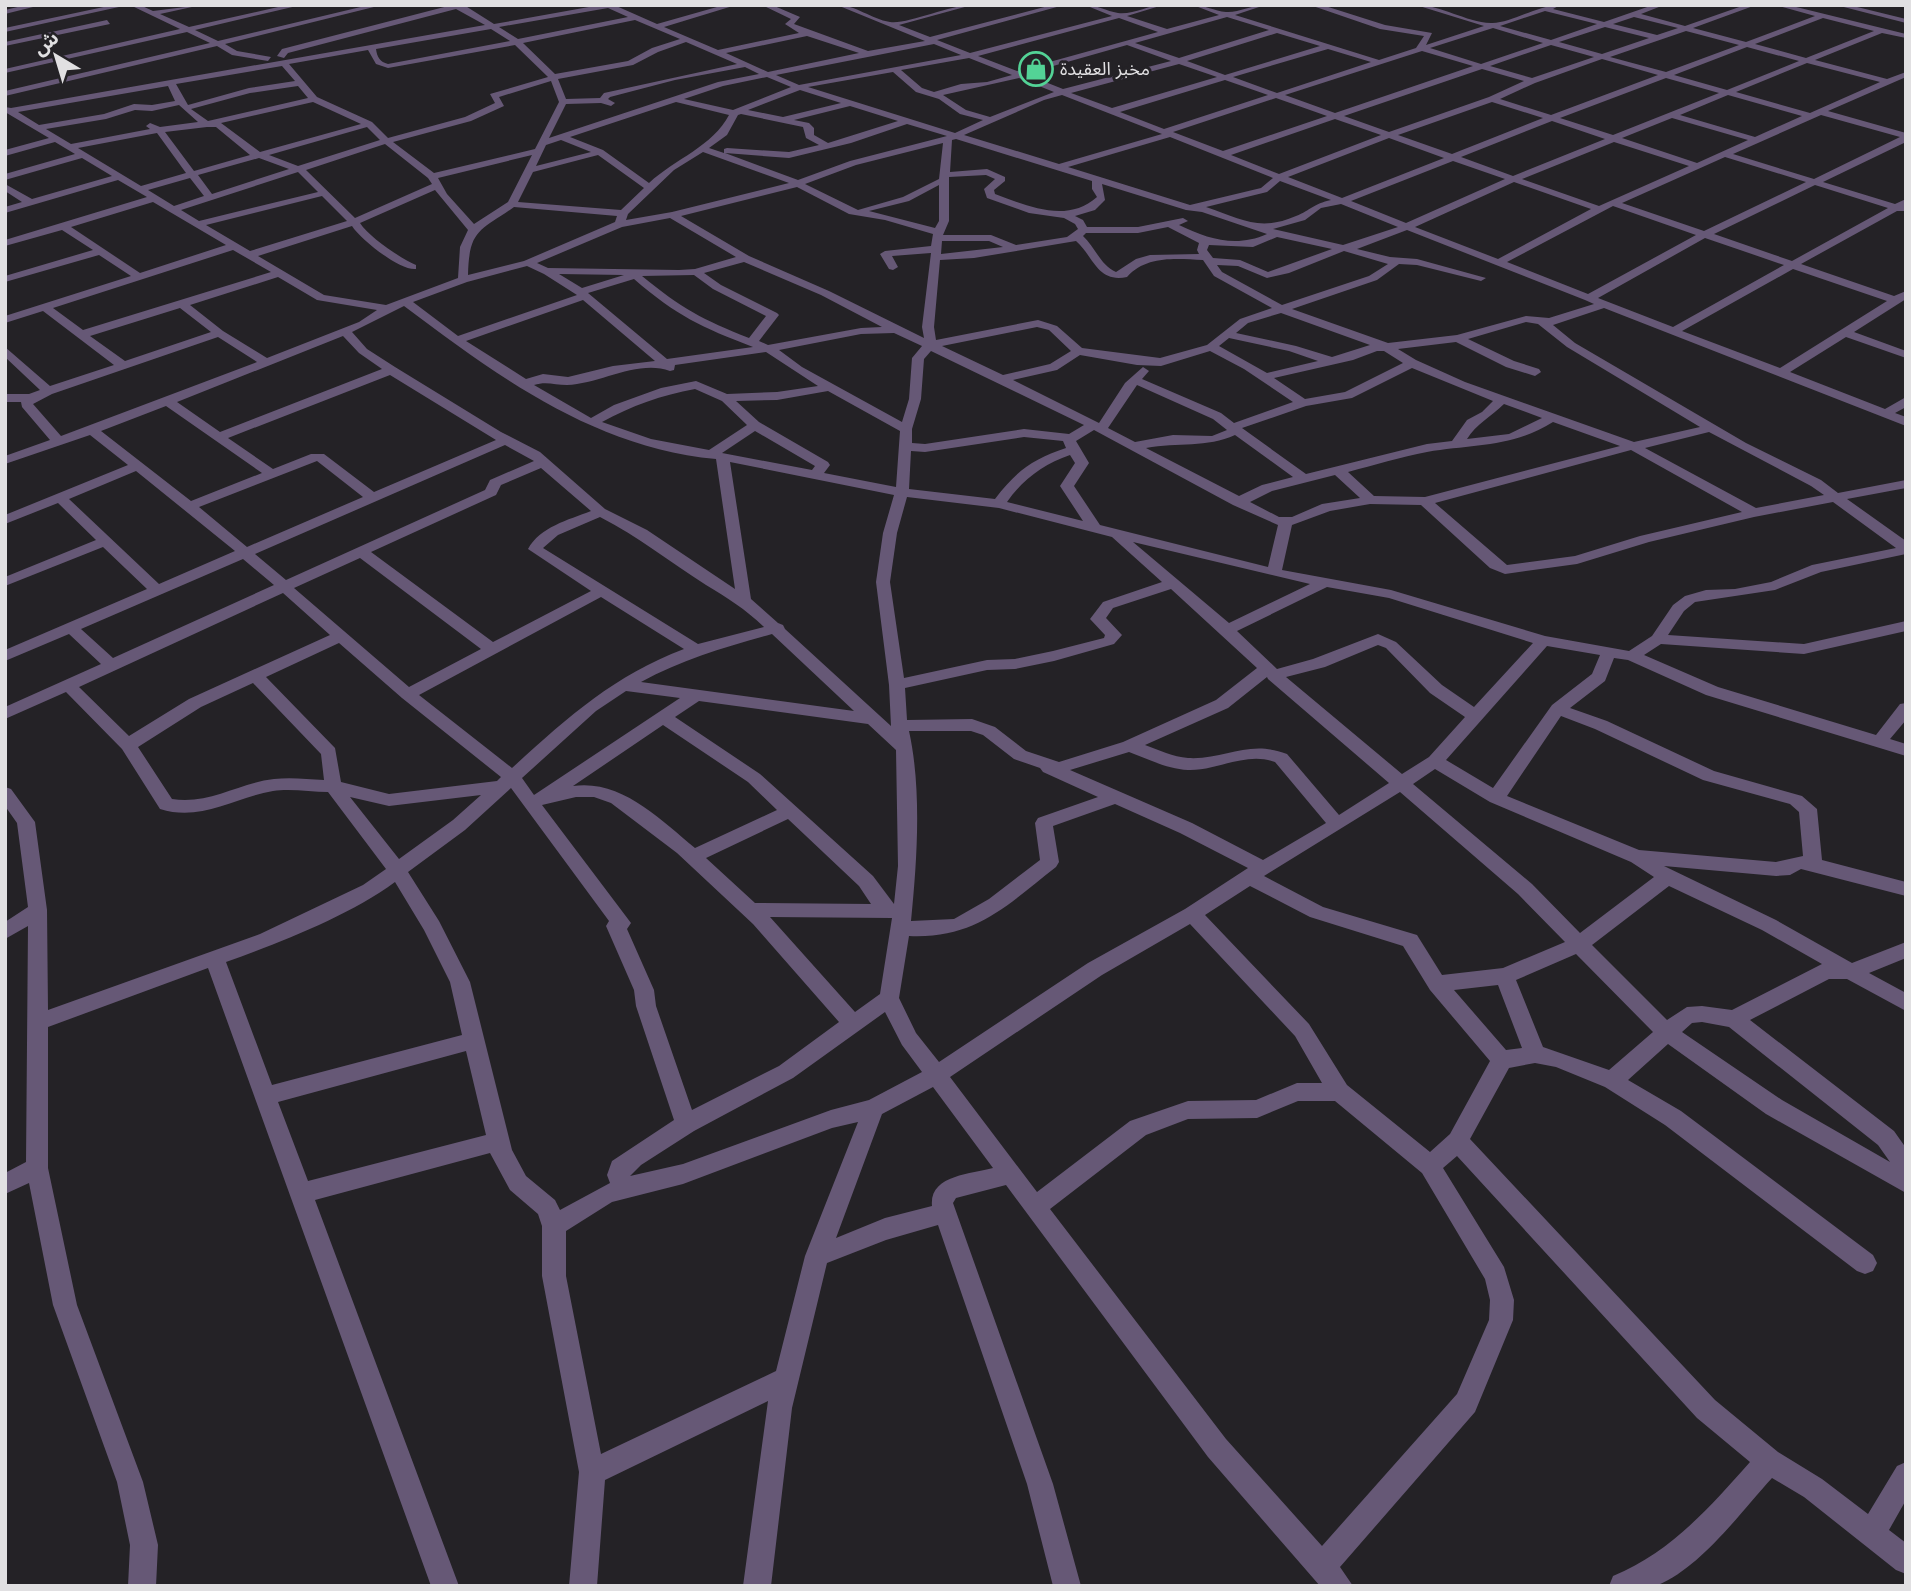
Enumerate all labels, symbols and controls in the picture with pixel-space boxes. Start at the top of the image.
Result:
north arrow [21,21,91,91]
text: ش [29,27,63,59]
shop icon: مخبز العقيدة [1017,50,1055,88]
place label: مخبز العقيدة [1060,59,1150,80]

